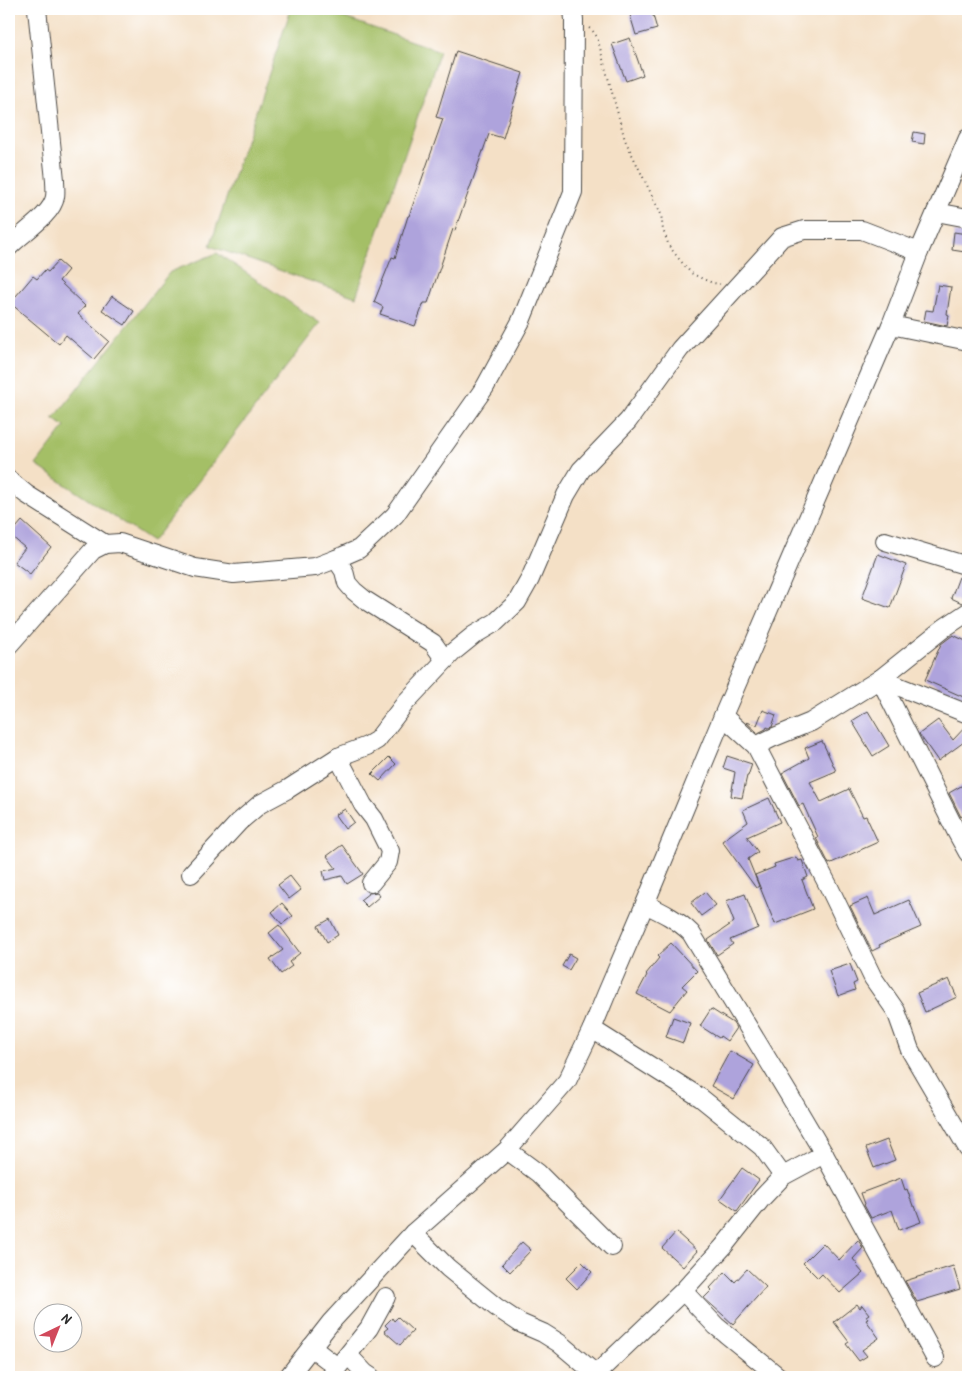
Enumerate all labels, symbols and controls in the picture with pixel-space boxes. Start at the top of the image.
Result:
north arrow [32,1304,82,1354]
text: N [58,1309,77,1328]

